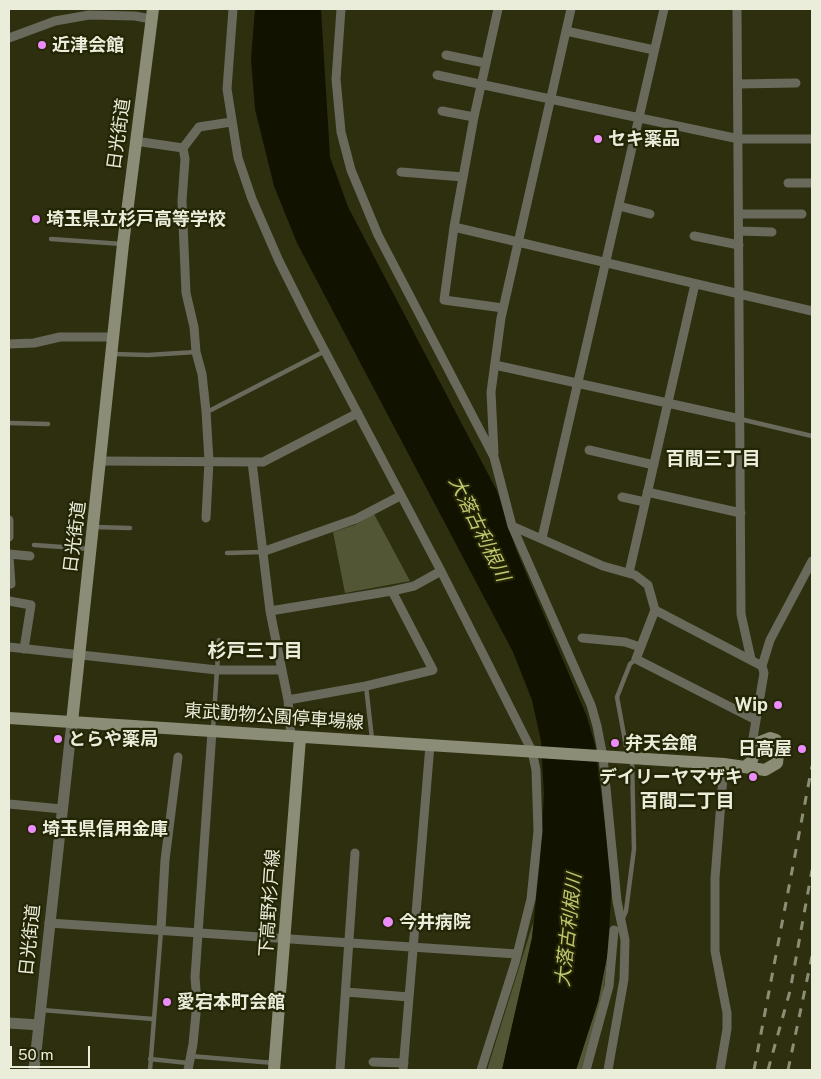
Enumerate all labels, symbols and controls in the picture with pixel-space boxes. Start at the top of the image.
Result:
place label: 近津会館 [52,34,124,56]
marker: 近津会館 [36,39,48,51]
street label: 日光街道 [103,97,135,171]
place label: セキ薬品 [608,128,680,150]
marker: セキ薬品 [592,133,604,145]
place label: 埼玉県立杉戸高等学校 [46,208,226,230]
marker: 埼玉県立杉戸高等学校 [30,213,42,225]
district label: 百間三丁目 [666,448,760,470]
water label: 大落古利根川 [444,473,514,585]
street label: 日光街道 [60,500,90,574]
district label: 杉戸三丁目 [208,640,302,662]
place label: Wip [735,694,768,716]
marker: Wip [772,699,784,711]
street label: 東武動物公園停車場線 [183,700,365,734]
place label: とらや薬局 [68,728,158,750]
place label: 弁天会館 [625,732,697,754]
marker: とらや薬局 [52,733,64,745]
marker: 弁天会館 [609,737,621,749]
place label: 日高屋 [738,738,792,760]
marker: 日高屋 [796,743,808,755]
place label: デイリーヤマザキ [599,766,743,788]
marker: デイリーヤマザキ [747,771,759,783]
district label: 百間二丁目 [640,790,734,812]
place label: 埼玉県信用金庫 [42,818,168,840]
marker: 埼玉県信用金庫 [26,823,38,835]
street label: 下高野杉戸線 [255,848,285,958]
water label: 大落古利根川 [552,872,586,988]
street label: 日光街道 [15,903,45,977]
place label: 今井病院 [399,911,471,933]
marker: 今井病院 [381,915,395,929]
place label: 愛宕本町会館 [177,991,285,1013]
marker: 愛宕本町会館 [161,996,173,1008]
scale bar [12,1036,92,1068]
text: 50 m [18,1046,53,1063]

